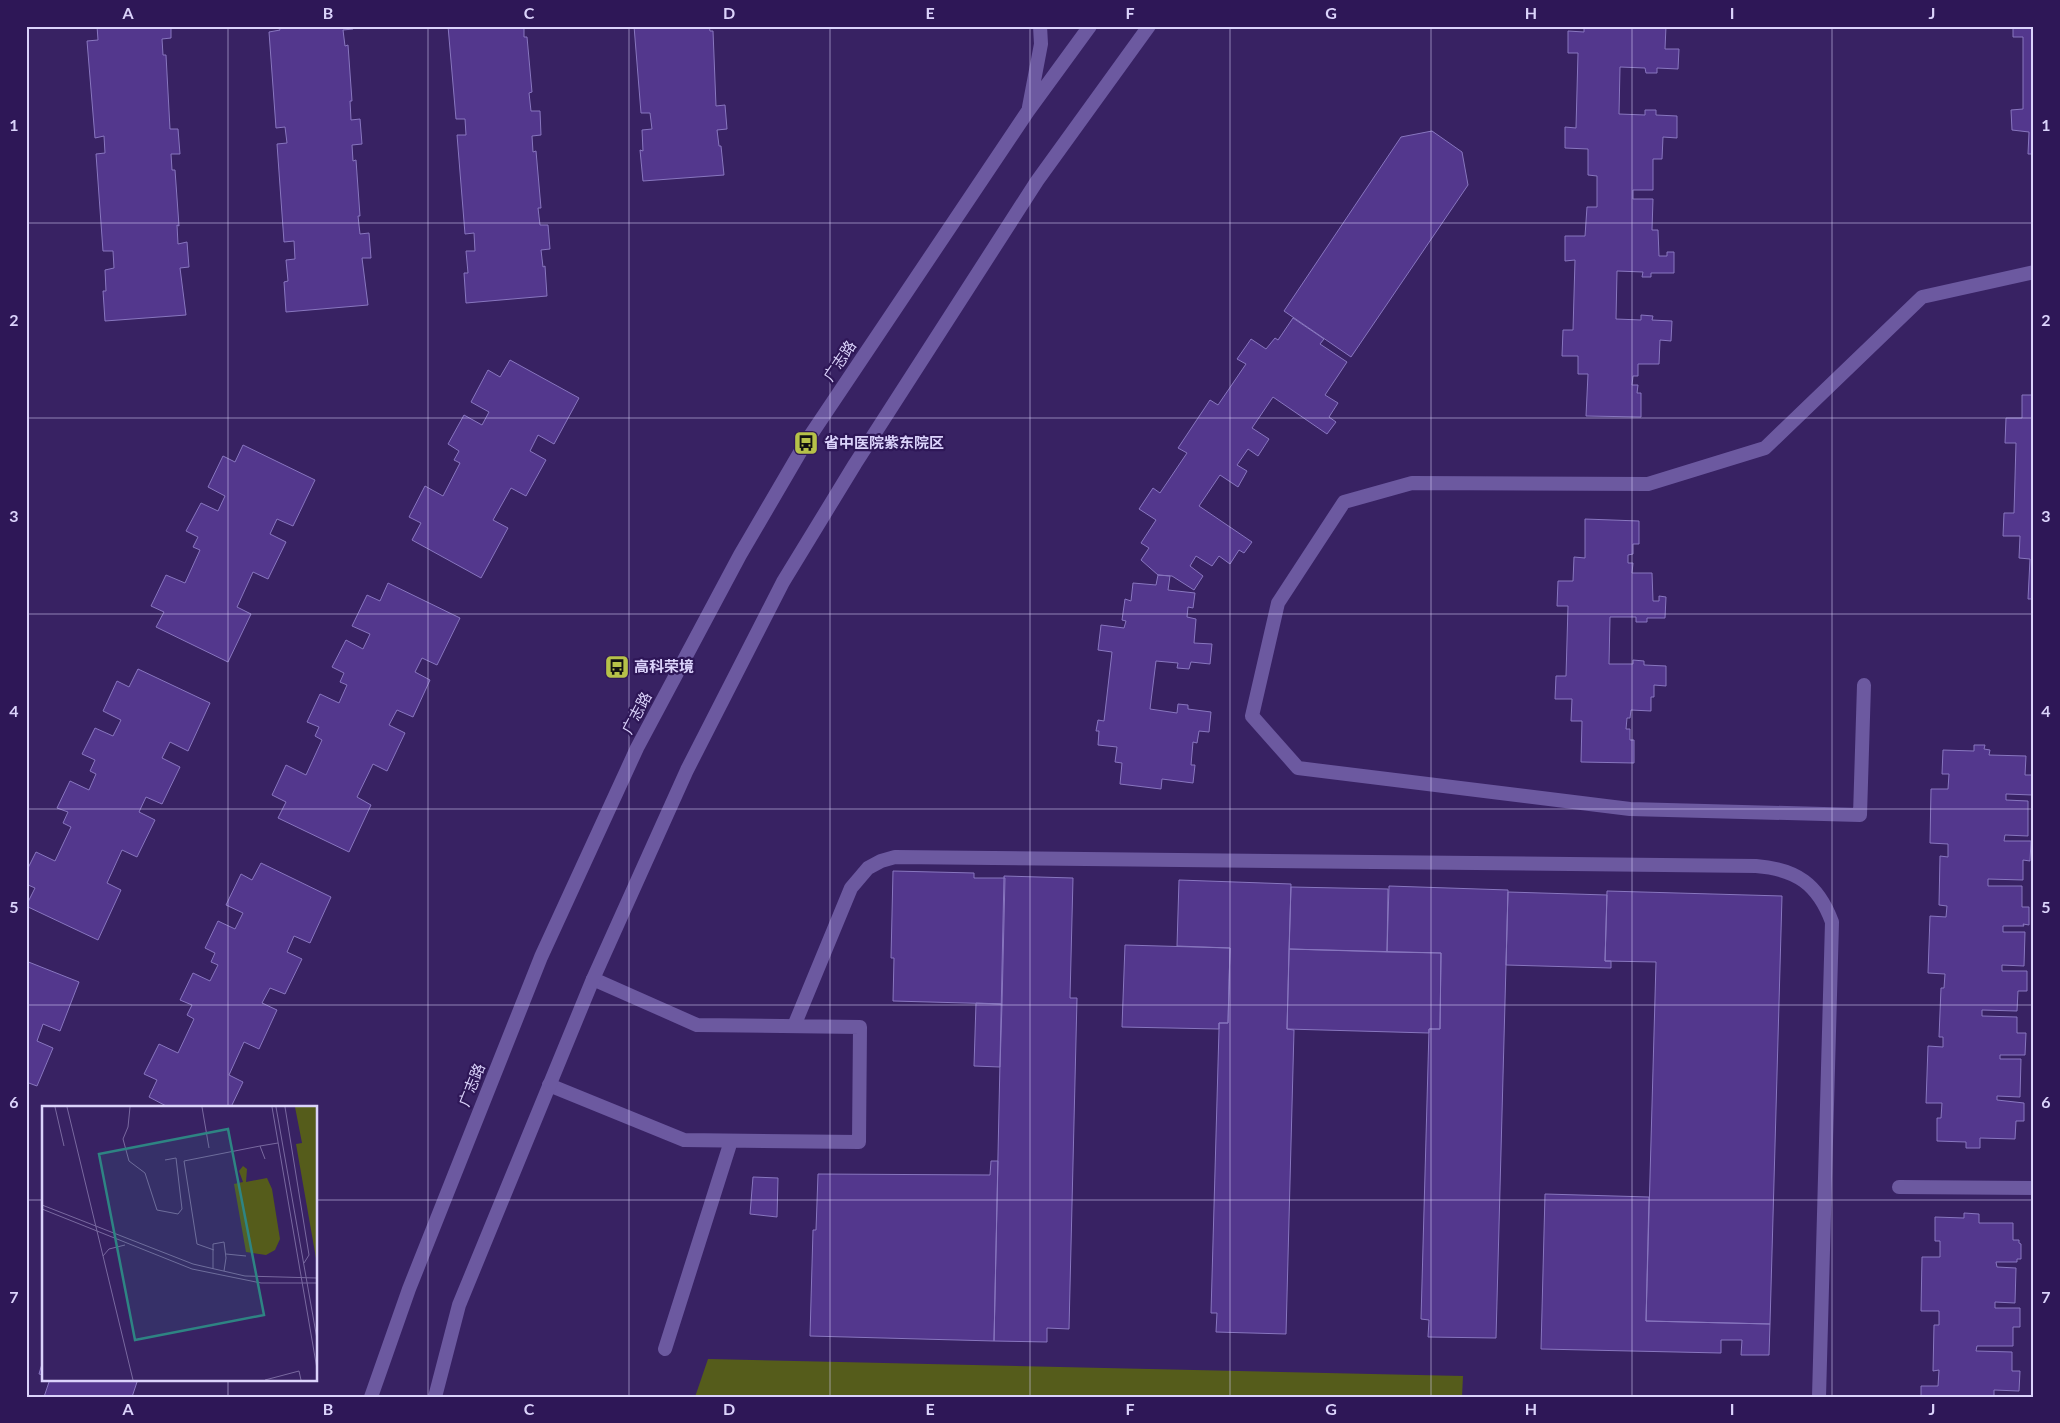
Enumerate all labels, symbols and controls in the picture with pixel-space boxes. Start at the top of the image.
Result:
text: A [121,3,134,22]
text: B [323,3,333,22]
text: C [524,3,535,22]
text: D [723,3,735,22]
text: E [925,3,935,22]
text: F [1125,3,1135,22]
text: G [1325,3,1337,22]
text: H [1525,3,1537,22]
text: I [1730,3,1734,22]
text: J [1929,3,1935,22]
text: 1 [9,115,19,134]
text: 1 [2041,115,2051,134]
text: 2 [9,310,19,329]
text: 2 [2041,310,2051,329]
street label: 广志路 [819,337,859,384]
bus stop icon: 省中医院紫东院区 [793,430,819,456]
place label: 省中医院紫东院区 [824,433,944,451]
text: 3 [9,506,19,525]
text: 3 [2041,506,2051,525]
bus stop icon: 高科荣境 [604,654,630,680]
place label: 高科荣境 [634,657,694,675]
street label: 广志路 [618,688,655,737]
text: 4 [9,701,19,720]
text: 4 [2041,701,2051,720]
text: 5 [9,897,19,916]
text: 5 [2041,897,2051,916]
street label: 广志路 [454,1060,488,1109]
text: 6 [9,1092,19,1111]
text: 6 [2041,1092,2051,1111]
inset map [42,1106,318,1380]
text: 7 [9,1287,19,1306]
text: 7 [2041,1287,2051,1306]
text: A [121,1399,134,1418]
text: B [323,1399,333,1418]
text: C [524,1399,535,1418]
text: D [723,1399,735,1418]
text: E [925,1399,935,1418]
text: F [1125,1399,1135,1418]
text: G [1325,1399,1337,1418]
text: H [1525,1399,1537,1418]
text: I [1730,1399,1734,1418]
text: J [1929,1399,1935,1418]

